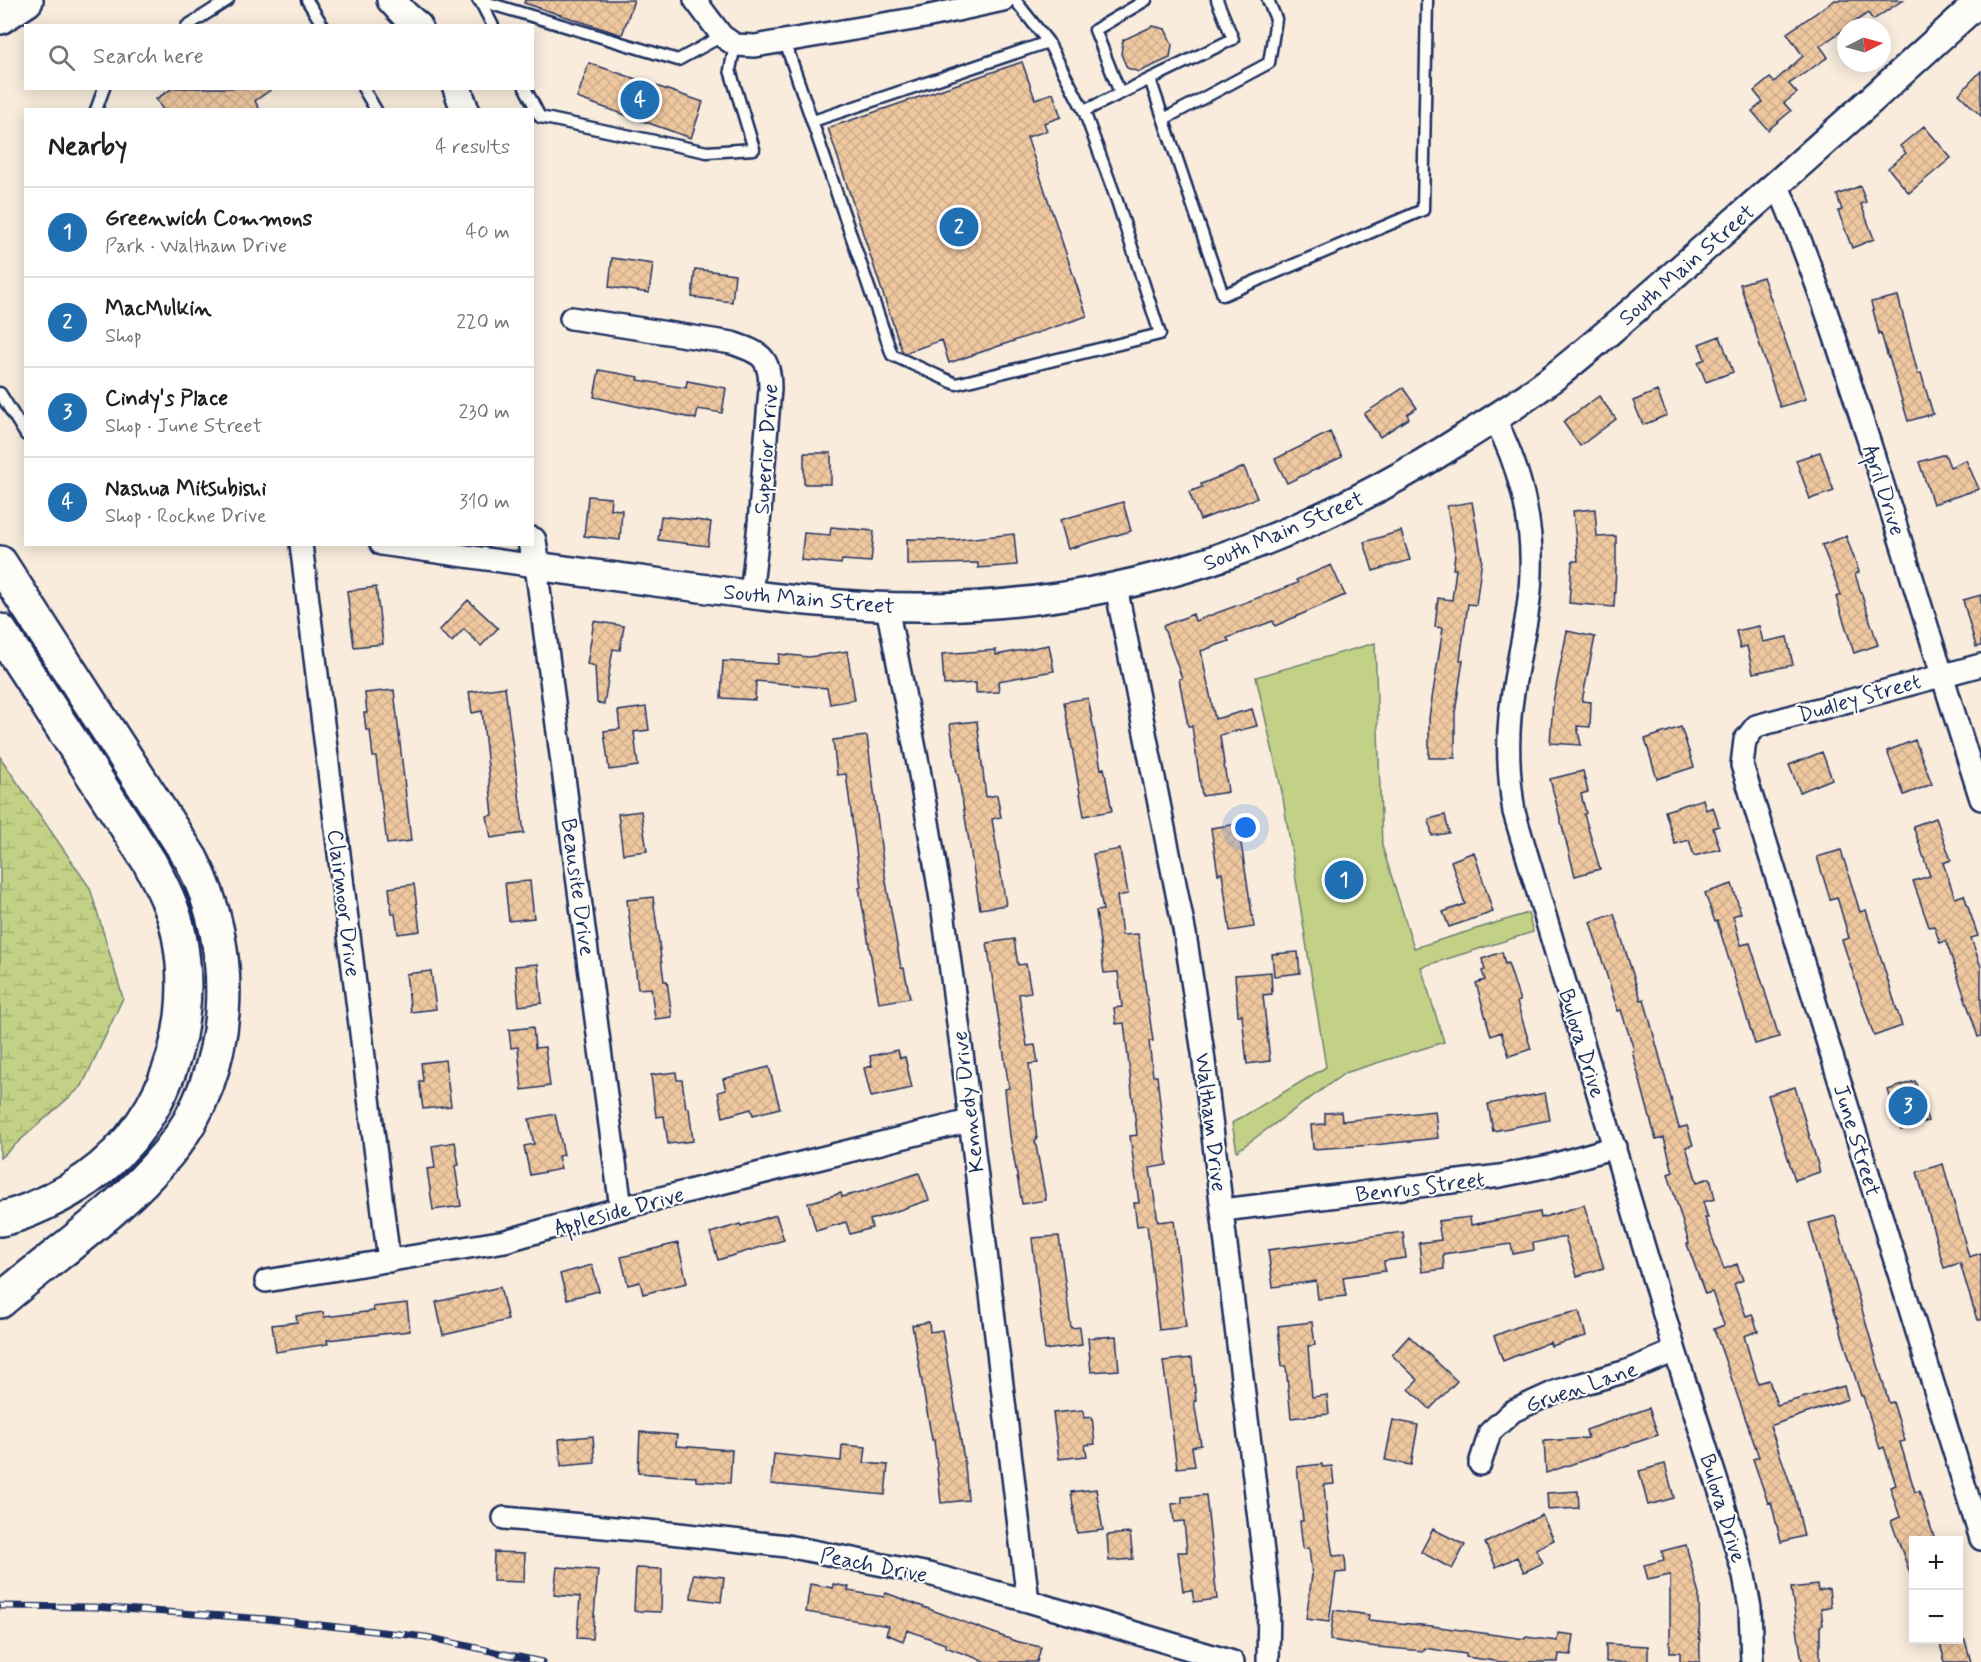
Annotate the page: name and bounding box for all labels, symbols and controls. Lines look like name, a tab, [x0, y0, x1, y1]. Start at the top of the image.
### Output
north arrow	[1837, 18, 1891, 72]
search box	[24, 24, 534, 90]
icon: search	[45, 41, 78, 74]
text: Search here	[93, 43, 204, 71]
pin: 4	[620, 78, 660, 122]
text: Nearby	[48, 130, 127, 164]
text: 4 results	[435, 134, 510, 161]
street label: South Main Street	[1613, 199, 1761, 332]
pin: 2	[940, 204, 978, 250]
text: Greenwich Commons	[105, 205, 312, 233]
text: 1	[63, 219, 72, 246]
text: 40 m	[466, 219, 510, 246]
text: Park · Waltham Drive	[105, 233, 287, 260]
text: MacMulkin	[105, 295, 212, 323]
text: 2	[63, 309, 72, 336]
text: 220 m	[456, 309, 510, 336]
text: Shop	[105, 323, 142, 350]
street label: Superior Drive	[748, 383, 786, 516]
text: Cindy's Place	[105, 385, 228, 413]
text: 3	[63, 399, 72, 426]
text: 230 m	[458, 399, 510, 426]
text: Shop · June Street	[105, 413, 262, 440]
street label: April Drive	[1853, 442, 1911, 540]
text: Nashua Mitsubishi	[105, 475, 266, 503]
street label: South Main Street	[1199, 485, 1368, 578]
text: 4	[62, 489, 73, 516]
text: 310 m	[459, 489, 510, 516]
text: Shop · Rockne Drive	[105, 503, 267, 530]
street label: South Main Street	[722, 579, 896, 621]
street label: Dudley Street	[1795, 668, 1924, 730]
your location	[1231, 813, 1260, 842]
street label: Beausite Drive	[554, 817, 601, 958]
street label: Clairmoor Drive	[320, 828, 366, 979]
pin: 1	[1324, 858, 1364, 902]
street label: Bulova Drive	[1551, 986, 1611, 1102]
street label: Kennedy Drive	[946, 1029, 992, 1174]
street label: Waltham Drive	[1188, 1051, 1232, 1193]
street label: June Street	[1826, 1081, 1886, 1200]
pin: 3	[1888, 1084, 1928, 1128]
street label: Benrus Street	[1354, 1166, 1486, 1210]
street label: Appleside Drive	[552, 1181, 688, 1245]
street label: Gruen Lane	[1522, 1356, 1641, 1420]
street label: Bulova Drive	[1692, 1451, 1752, 1567]
map controls	[1909, 1536, 1963, 1644]
button: +	[1909, 1536, 1963, 1590]
street label: Peach Drive	[818, 1542, 930, 1590]
button: −	[1909, 1590, 1963, 1644]

